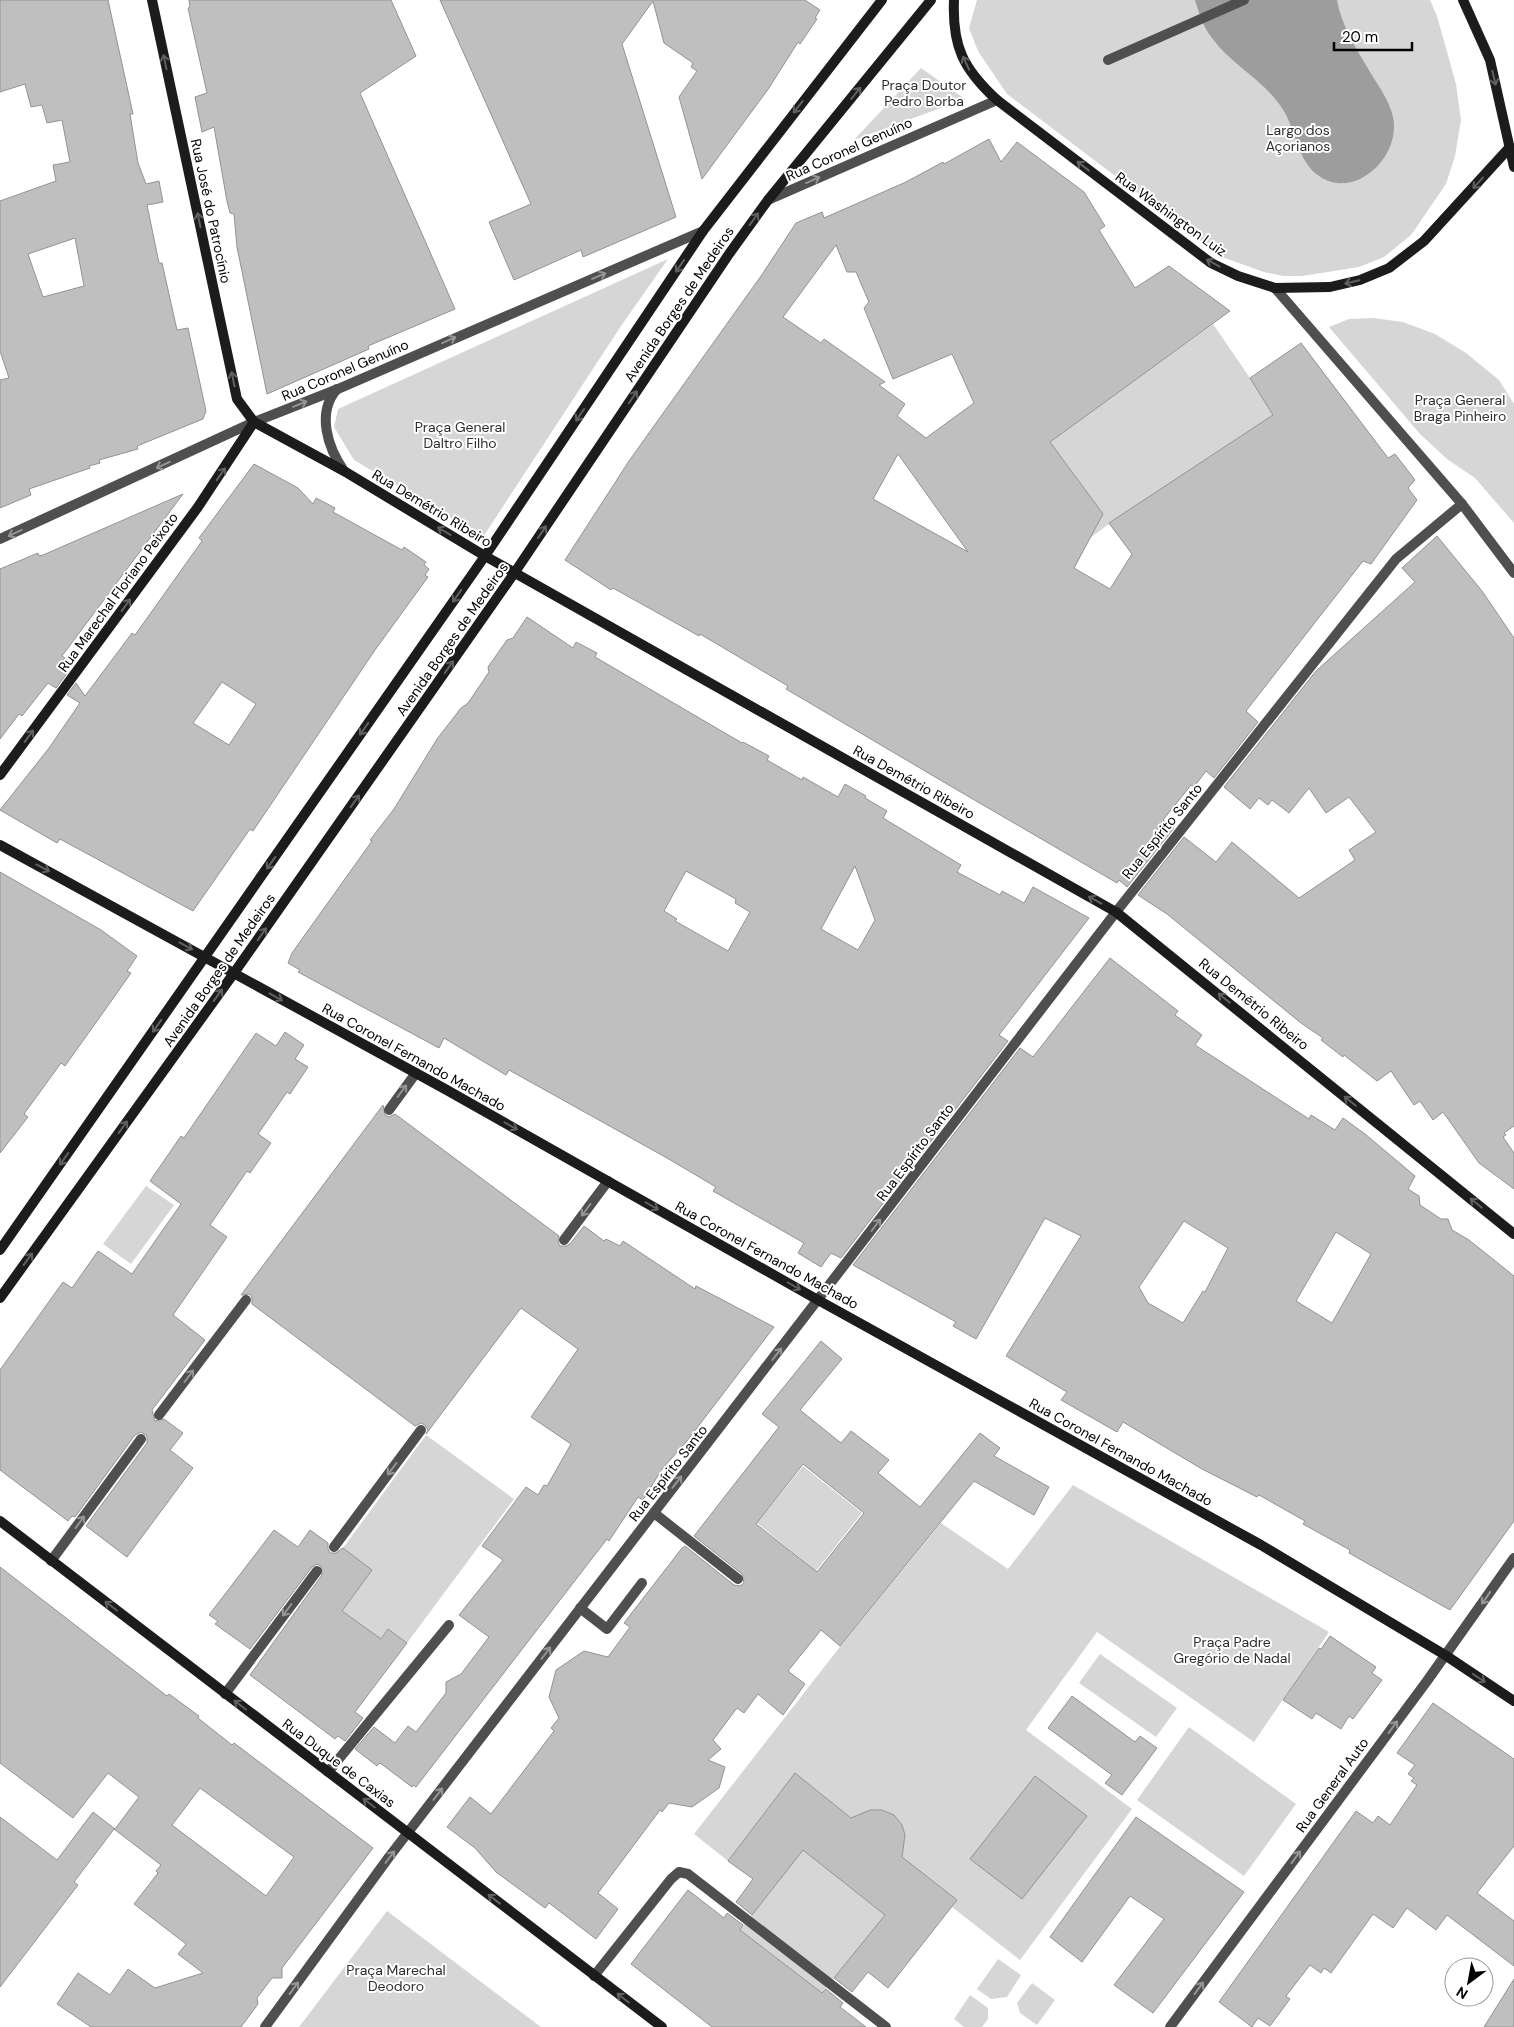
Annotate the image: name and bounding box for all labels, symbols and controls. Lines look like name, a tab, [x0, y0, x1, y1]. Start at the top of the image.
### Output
scale bar	[1334, 20, 1412, 52]
text: 20 m	[1342, 27, 1378, 47]
one-way arrow	[160, 54, 169, 70]
one-way arrow	[960, 56, 970, 71]
one-way arrow	[1490, 69, 1499, 85]
park label: Praça Doutor Pedro Borba	[882, 76, 967, 110]
one-way arrow	[850, 86, 861, 99]
one-way arrow	[792, 100, 803, 113]
street label: Rua Coronel Genuíno	[783, 113, 915, 185]
park label: Largo dos Açorianos	[1266, 121, 1330, 155]
street label: Rua José do Patrocínio	[187, 137, 235, 285]
one-way arrow	[1077, 161, 1090, 172]
street label: Rua Washington Luiz	[1112, 168, 1230, 260]
one-way arrow	[805, 175, 820, 185]
one-way arrow	[1472, 177, 1483, 190]
one-way arrow	[749, 212, 759, 226]
one-way arrow	[194, 213, 203, 229]
street label: Avenida Borges de Medeiros	[620, 223, 738, 385]
one-way arrow	[675, 258, 685, 272]
one-way arrow	[1207, 258, 1221, 268]
one-way arrow	[591, 270, 606, 279]
one-way arrow	[1345, 278, 1361, 287]
street label: Rua Coronel Genuíno	[279, 335, 411, 405]
one-way arrow	[441, 335, 456, 345]
one-way arrow	[228, 372, 237, 388]
one-way arrow	[628, 390, 638, 404]
park label: Praça General Braga Pinheiro	[1414, 391, 1506, 425]
one-way arrow	[292, 399, 307, 408]
one-way arrow	[575, 408, 585, 422]
park label: Praça General Daltro Filho	[415, 418, 505, 452]
one-way arrow	[156, 460, 171, 470]
street label: Rua Demétrio Ribeiro	[369, 465, 495, 551]
one-way arrow	[216, 467, 226, 481]
street label: Rua Marechal Floriano Peixoto	[54, 509, 182, 675]
one-way arrow	[537, 525, 547, 539]
one-way arrow	[437, 526, 451, 536]
one-way arrow	[8, 528, 23, 538]
street label: Avenida Borges de Medeiros	[392, 559, 512, 719]
one-way arrow	[452, 589, 462, 603]
one-way arrow	[120, 599, 131, 612]
one-way arrow	[444, 661, 454, 675]
one-way arrow	[359, 722, 369, 736]
one-way arrow	[24, 729, 34, 743]
street label: Rua Demétrio Ribeiro	[850, 741, 978, 823]
street label: Rua Espírito Santo	[1118, 780, 1206, 882]
one-way arrow	[350, 794, 360, 808]
one-way arrow	[266, 856, 276, 870]
one-way arrow	[35, 864, 50, 874]
street label: Avenida Borges de Medeiros	[159, 890, 279, 1050]
one-way arrow	[1088, 895, 1103, 905]
one-way arrow	[257, 927, 267, 941]
one-way arrow	[178, 941, 193, 951]
street label: Rua Demétrio Ribeiro	[1195, 954, 1313, 1054]
one-way arrow	[213, 989, 224, 1002]
one-way arrow	[269, 992, 284, 1002]
one-way arrow	[1218, 993, 1231, 1004]
street label: Rua Coronel Fernando Machado	[319, 999, 509, 1115]
one-way arrow	[152, 1019, 162, 1033]
one-way arrow	[397, 1084, 407, 1098]
one-way arrow	[1344, 1095, 1357, 1106]
street label: Rua Espírito Santo	[872, 1100, 958, 1204]
one-way arrow	[118, 1121, 129, 1134]
one-way arrow	[503, 1122, 517, 1132]
one-way arrow	[59, 1152, 69, 1166]
street label: Rua Coronel Fernando Machado	[672, 1197, 862, 1313]
one-way arrow	[1470, 1198, 1483, 1209]
one-way arrow	[645, 1201, 660, 1211]
one-way arrow	[581, 1203, 592, 1216]
one-way arrow	[871, 1219, 882, 1232]
one-way arrow	[23, 1253, 34, 1266]
one-way arrow	[786, 1282, 800, 1292]
one-way arrow	[772, 1347, 782, 1361]
one-way arrow	[183, 1370, 194, 1383]
street label: Rua Coronel Fernando Machado	[1026, 1394, 1216, 1510]
street label: Rua Espírito Santo	[625, 1421, 711, 1525]
one-way arrow	[387, 1462, 397, 1476]
one-way arrow	[672, 1476, 683, 1489]
one-way arrow	[75, 1515, 85, 1529]
one-way arrow	[1481, 1591, 1491, 1605]
one-way arrow	[105, 1601, 118, 1612]
one-way arrow	[282, 1603, 292, 1617]
park label: Praça Padre Gregório de Nadal	[1173, 1633, 1291, 1667]
one-way arrow	[541, 1646, 552, 1659]
one-way arrow	[1472, 1673, 1486, 1683]
one-way arrow	[233, 1700, 247, 1710]
street label: Rua Duque de Caxias	[279, 1715, 399, 1811]
one-way arrow	[1388, 1720, 1398, 1734]
street label: Rua General Auto	[1292, 1734, 1372, 1836]
one-way arrow	[432, 1788, 443, 1801]
one-way arrow	[363, 1798, 376, 1809]
one-way arrow	[1291, 1850, 1301, 1864]
one-way arrow	[384, 1851, 395, 1864]
one-way arrow	[488, 1894, 501, 1905]
north arrow	[1444, 1957, 1494, 2007]
park label: Praça Marechal Deodoro	[346, 1961, 446, 1995]
one-way arrow	[288, 1982, 299, 1995]
one-way arrow	[1194, 1982, 1205, 1995]
text: N	[1453, 1983, 1471, 2003]
one-way arrow	[616, 1993, 630, 2003]

